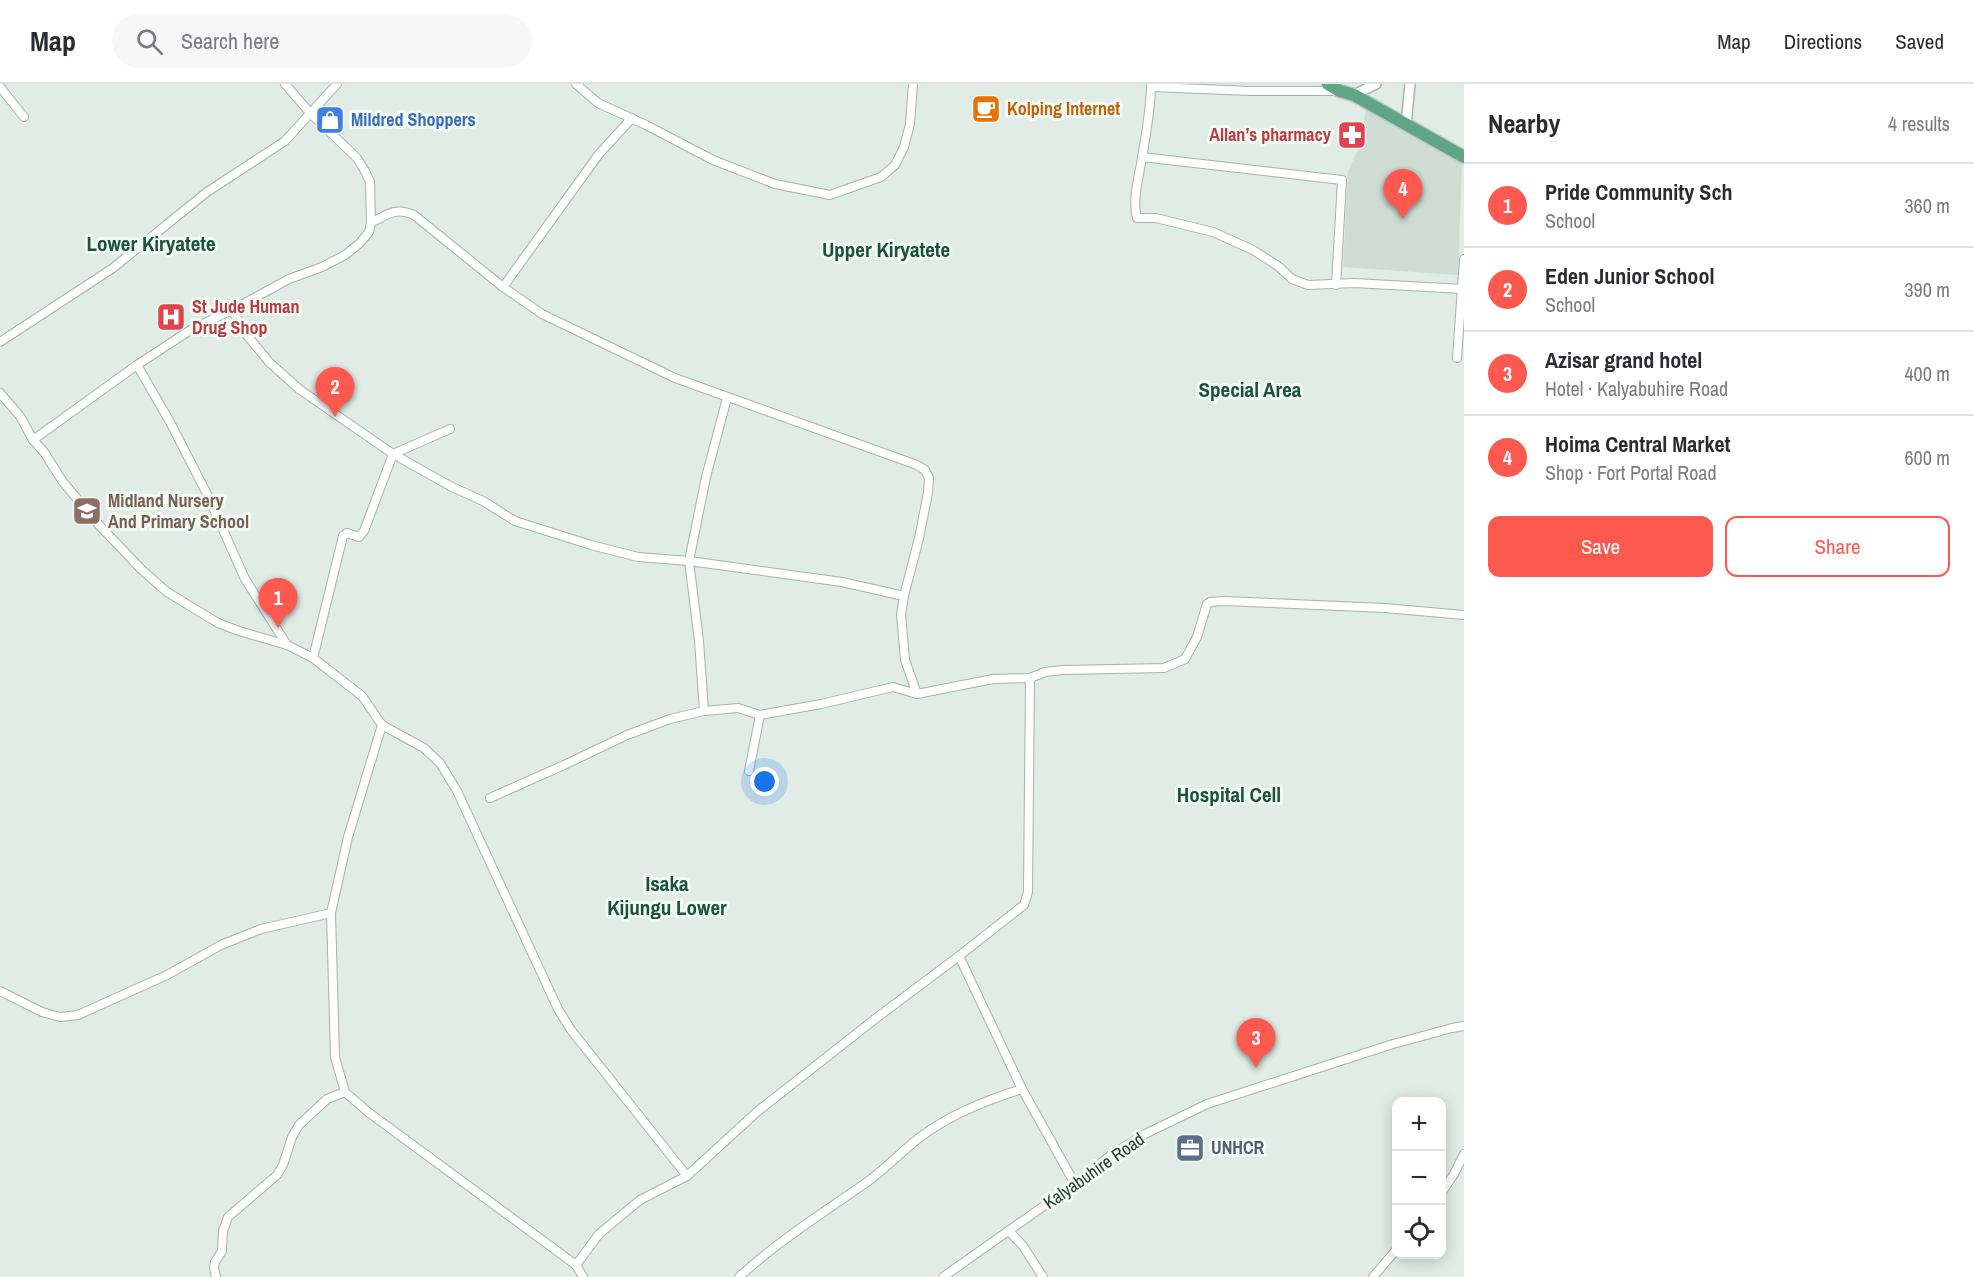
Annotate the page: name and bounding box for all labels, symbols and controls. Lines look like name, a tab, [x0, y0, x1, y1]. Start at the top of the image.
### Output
search box	[112, 14, 532, 68]
text: Map	[30, 22, 76, 60]
icon: search	[133, 25, 166, 58]
text: Search here	[181, 26, 279, 56]
text: Map	[1717, 27, 1751, 56]
text: Directions	[1784, 27, 1862, 56]
text: Saved	[1895, 27, 1944, 56]
cafe icon: Kolping Internet	[970, 93, 1002, 125]
place label: Kolping Internet	[1007, 96, 1120, 121]
shop icon: Mildred Shoppers	[314, 104, 346, 136]
text: Nearby	[1488, 106, 1560, 141]
place label: Mildred Shoppers	[351, 107, 476, 132]
text: 4 results	[1888, 110, 1950, 137]
pharmacy icon: Allan’s pharmacy	[1336, 119, 1368, 151]
place label: Allan’s pharmacy	[1209, 122, 1332, 147]
pin: 4	[1384, 170, 1422, 219]
text: Pride Community Sch	[1545, 177, 1732, 207]
text: 1	[1503, 192, 1512, 219]
text: 360 m	[1904, 192, 1950, 219]
text: School	[1545, 207, 1595, 234]
district label: Lower Kiryatete	[86, 229, 216, 258]
district label: Upper Kiryatete	[822, 235, 950, 264]
text: Eden Junior School	[1545, 261, 1714, 291]
text: 2	[1503, 276, 1512, 303]
text: 390 m	[1904, 276, 1950, 303]
text: School	[1545, 291, 1595, 318]
place label: St Jude Human Drug Shop	[192, 294, 299, 340]
hospital icon: St Jude Human Drug Shop	[155, 301, 187, 333]
text: Azisar grand hotel	[1545, 345, 1702, 375]
text: 3	[1503, 360, 1512, 387]
text: 400 m	[1904, 360, 1950, 387]
pin: 2	[316, 368, 354, 417]
district label: Special Area	[1199, 375, 1302, 404]
text: Hotel · Kalyabuhire Road	[1545, 375, 1728, 402]
text: Hoima Central Market	[1545, 429, 1730, 459]
text: 4	[1503, 444, 1512, 471]
text: 600 m	[1904, 444, 1950, 471]
text: Shop · Fort Portal Road	[1545, 459, 1717, 486]
place label: Midland Nursery And Primary School	[108, 488, 249, 534]
school or university icon: Midland Nursery And Primary School	[71, 495, 103, 527]
button: Save	[1488, 516, 1713, 577]
button: Share	[1725, 516, 1950, 577]
pin: 1	[258, 578, 298, 628]
your location	[750, 767, 779, 796]
district label: Hospital Cell	[1177, 780, 1281, 809]
district label: Isaka Kijungu Lower	[607, 869, 727, 922]
pin: 3	[1236, 1018, 1276, 1068]
map controls	[1392, 1097, 1446, 1259]
button: +	[1392, 1097, 1446, 1151]
street label: Kalyabuhire Road	[1038, 1126, 1149, 1215]
office icon: UNHCR	[1174, 1132, 1206, 1164]
place label: UNHCR	[1211, 1135, 1265, 1160]
button: −	[1392, 1151, 1446, 1205]
button: locate	[1392, 1205, 1446, 1259]

